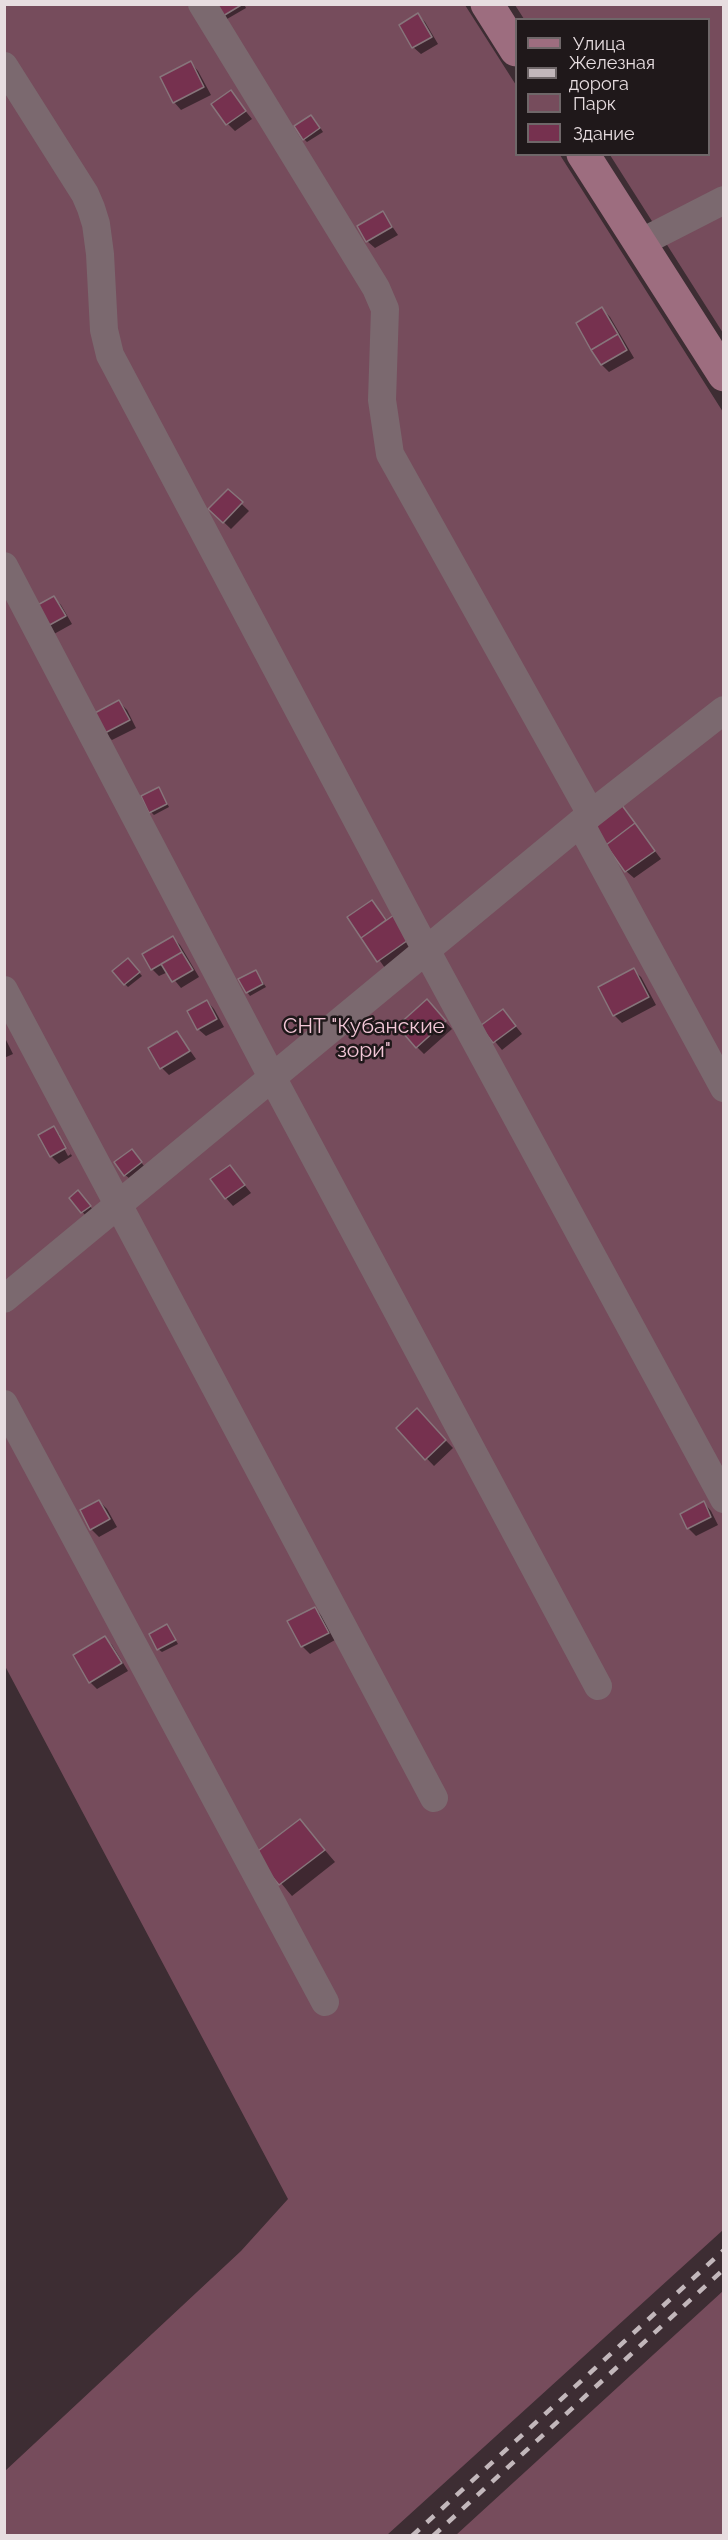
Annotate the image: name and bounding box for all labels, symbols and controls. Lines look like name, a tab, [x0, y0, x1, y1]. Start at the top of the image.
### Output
legend	[515, 18, 710, 156]
text: Улица	[573, 33, 625, 54]
text: Железная дорога	[569, 52, 655, 94]
text: Парк	[573, 93, 616, 114]
text: Здание	[573, 123, 635, 144]
park label: СНТ "Кубанские зори"	[283, 1014, 445, 1064]

